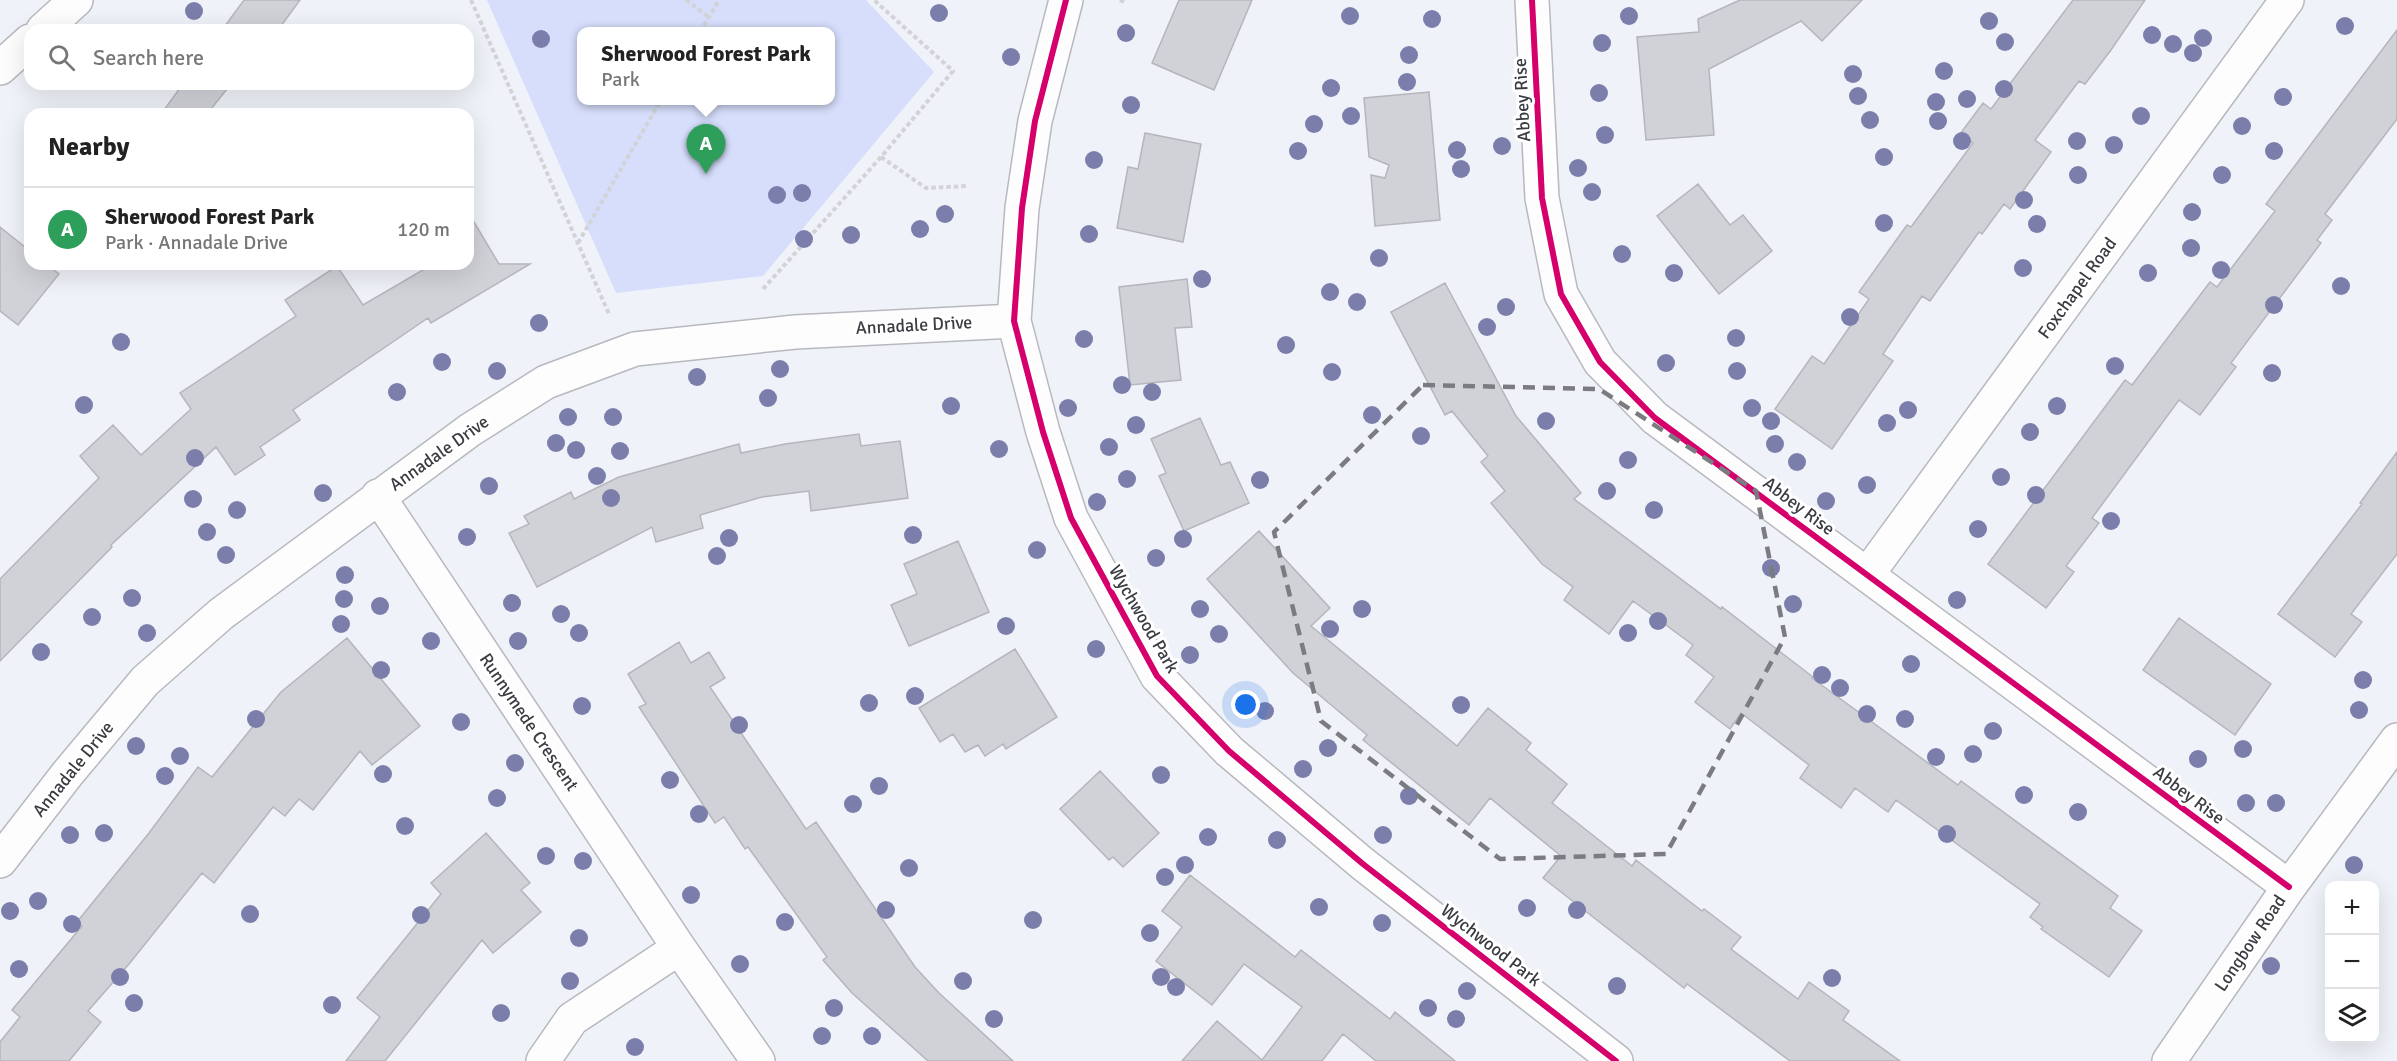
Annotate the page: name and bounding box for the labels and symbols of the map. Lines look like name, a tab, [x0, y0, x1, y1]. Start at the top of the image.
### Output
street label: Abbey Rise	[1509, 58, 1535, 142]
pin: A	[686, 124, 726, 174]
street label: Foxchapel Road	[2033, 233, 2121, 343]
street label: Annadale Drive	[855, 311, 973, 339]
street label: Annadale Drive	[385, 411, 493, 495]
street label: Abbey Rise	[1759, 472, 1839, 540]
street label: Wychwood Park	[1104, 561, 1184, 677]
street label: Runnymede Crescent	[475, 649, 583, 795]
your location	[1231, 690, 1260, 719]
street label: Annadale Drive	[28, 717, 118, 821]
street label: Abbey Rise	[2149, 761, 2229, 829]
street label: Longbow Road	[2210, 891, 2290, 995]
street label: Wychwood Park	[1437, 899, 1545, 991]

